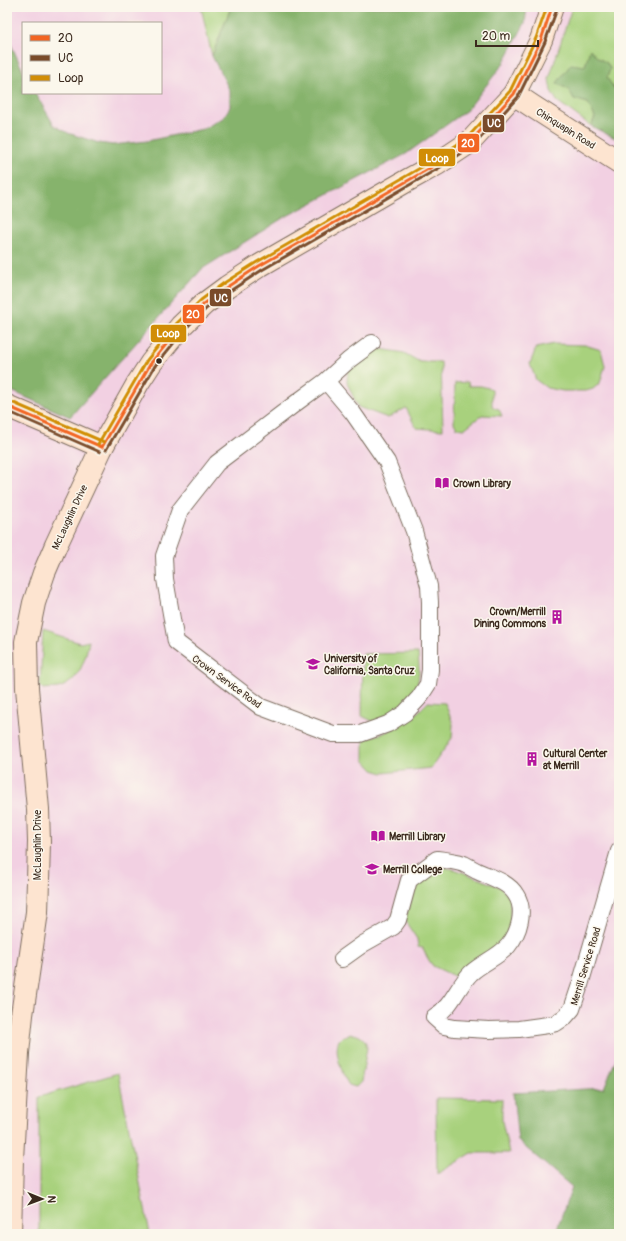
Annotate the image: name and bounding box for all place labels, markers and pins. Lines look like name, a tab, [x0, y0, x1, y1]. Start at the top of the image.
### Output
unlabelled marker	[154, 356, 164, 366]
library icon: Crown Library	[434, 475, 450, 491]
place label: Crown Library	[453, 478, 512, 490]
place label: Crown/Merrill Dining Commons	[474, 606, 547, 630]
building icon: Crown/Merrill Dining Commons	[549, 609, 565, 625]
place label: University of California, Santa Cruz	[324, 653, 415, 677]
school or university icon: University of California, Santa Cruz	[305, 656, 321, 672]
place label: Cultural Center at Merrill	[543, 748, 608, 772]
building icon: Cultural Center at Merrill	[524, 751, 540, 767]
library icon: Merrill Library	[370, 828, 386, 844]
place label: Merrill Library	[389, 831, 446, 843]
school or university icon: Merrill College	[364, 861, 380, 877]
place label: Merrill College	[383, 864, 443, 876]

